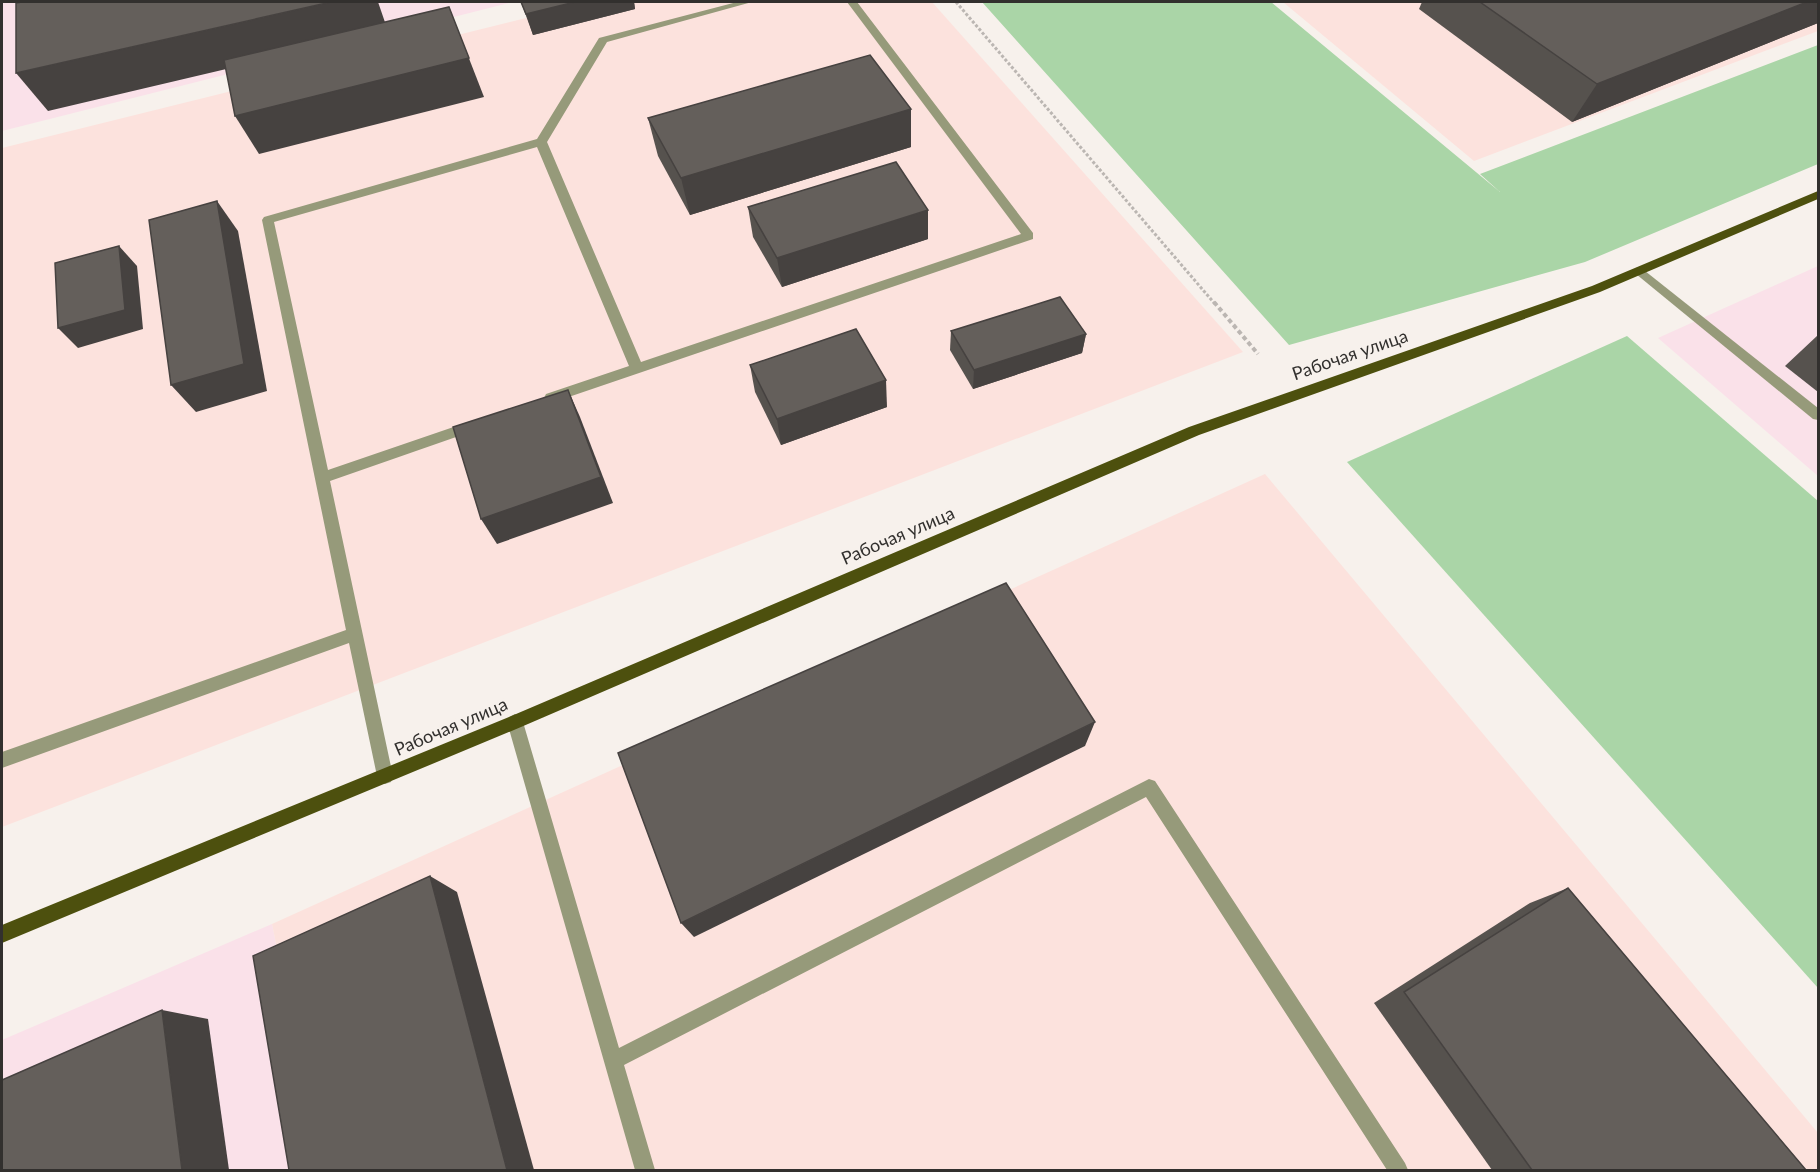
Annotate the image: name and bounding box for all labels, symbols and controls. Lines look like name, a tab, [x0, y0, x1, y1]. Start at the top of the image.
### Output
street label: Рабочая улица	[1289, 324, 1410, 384]
street label: Рабочая улица	[838, 501, 958, 569]
street label: Рабочая улица	[391, 692, 511, 760]

